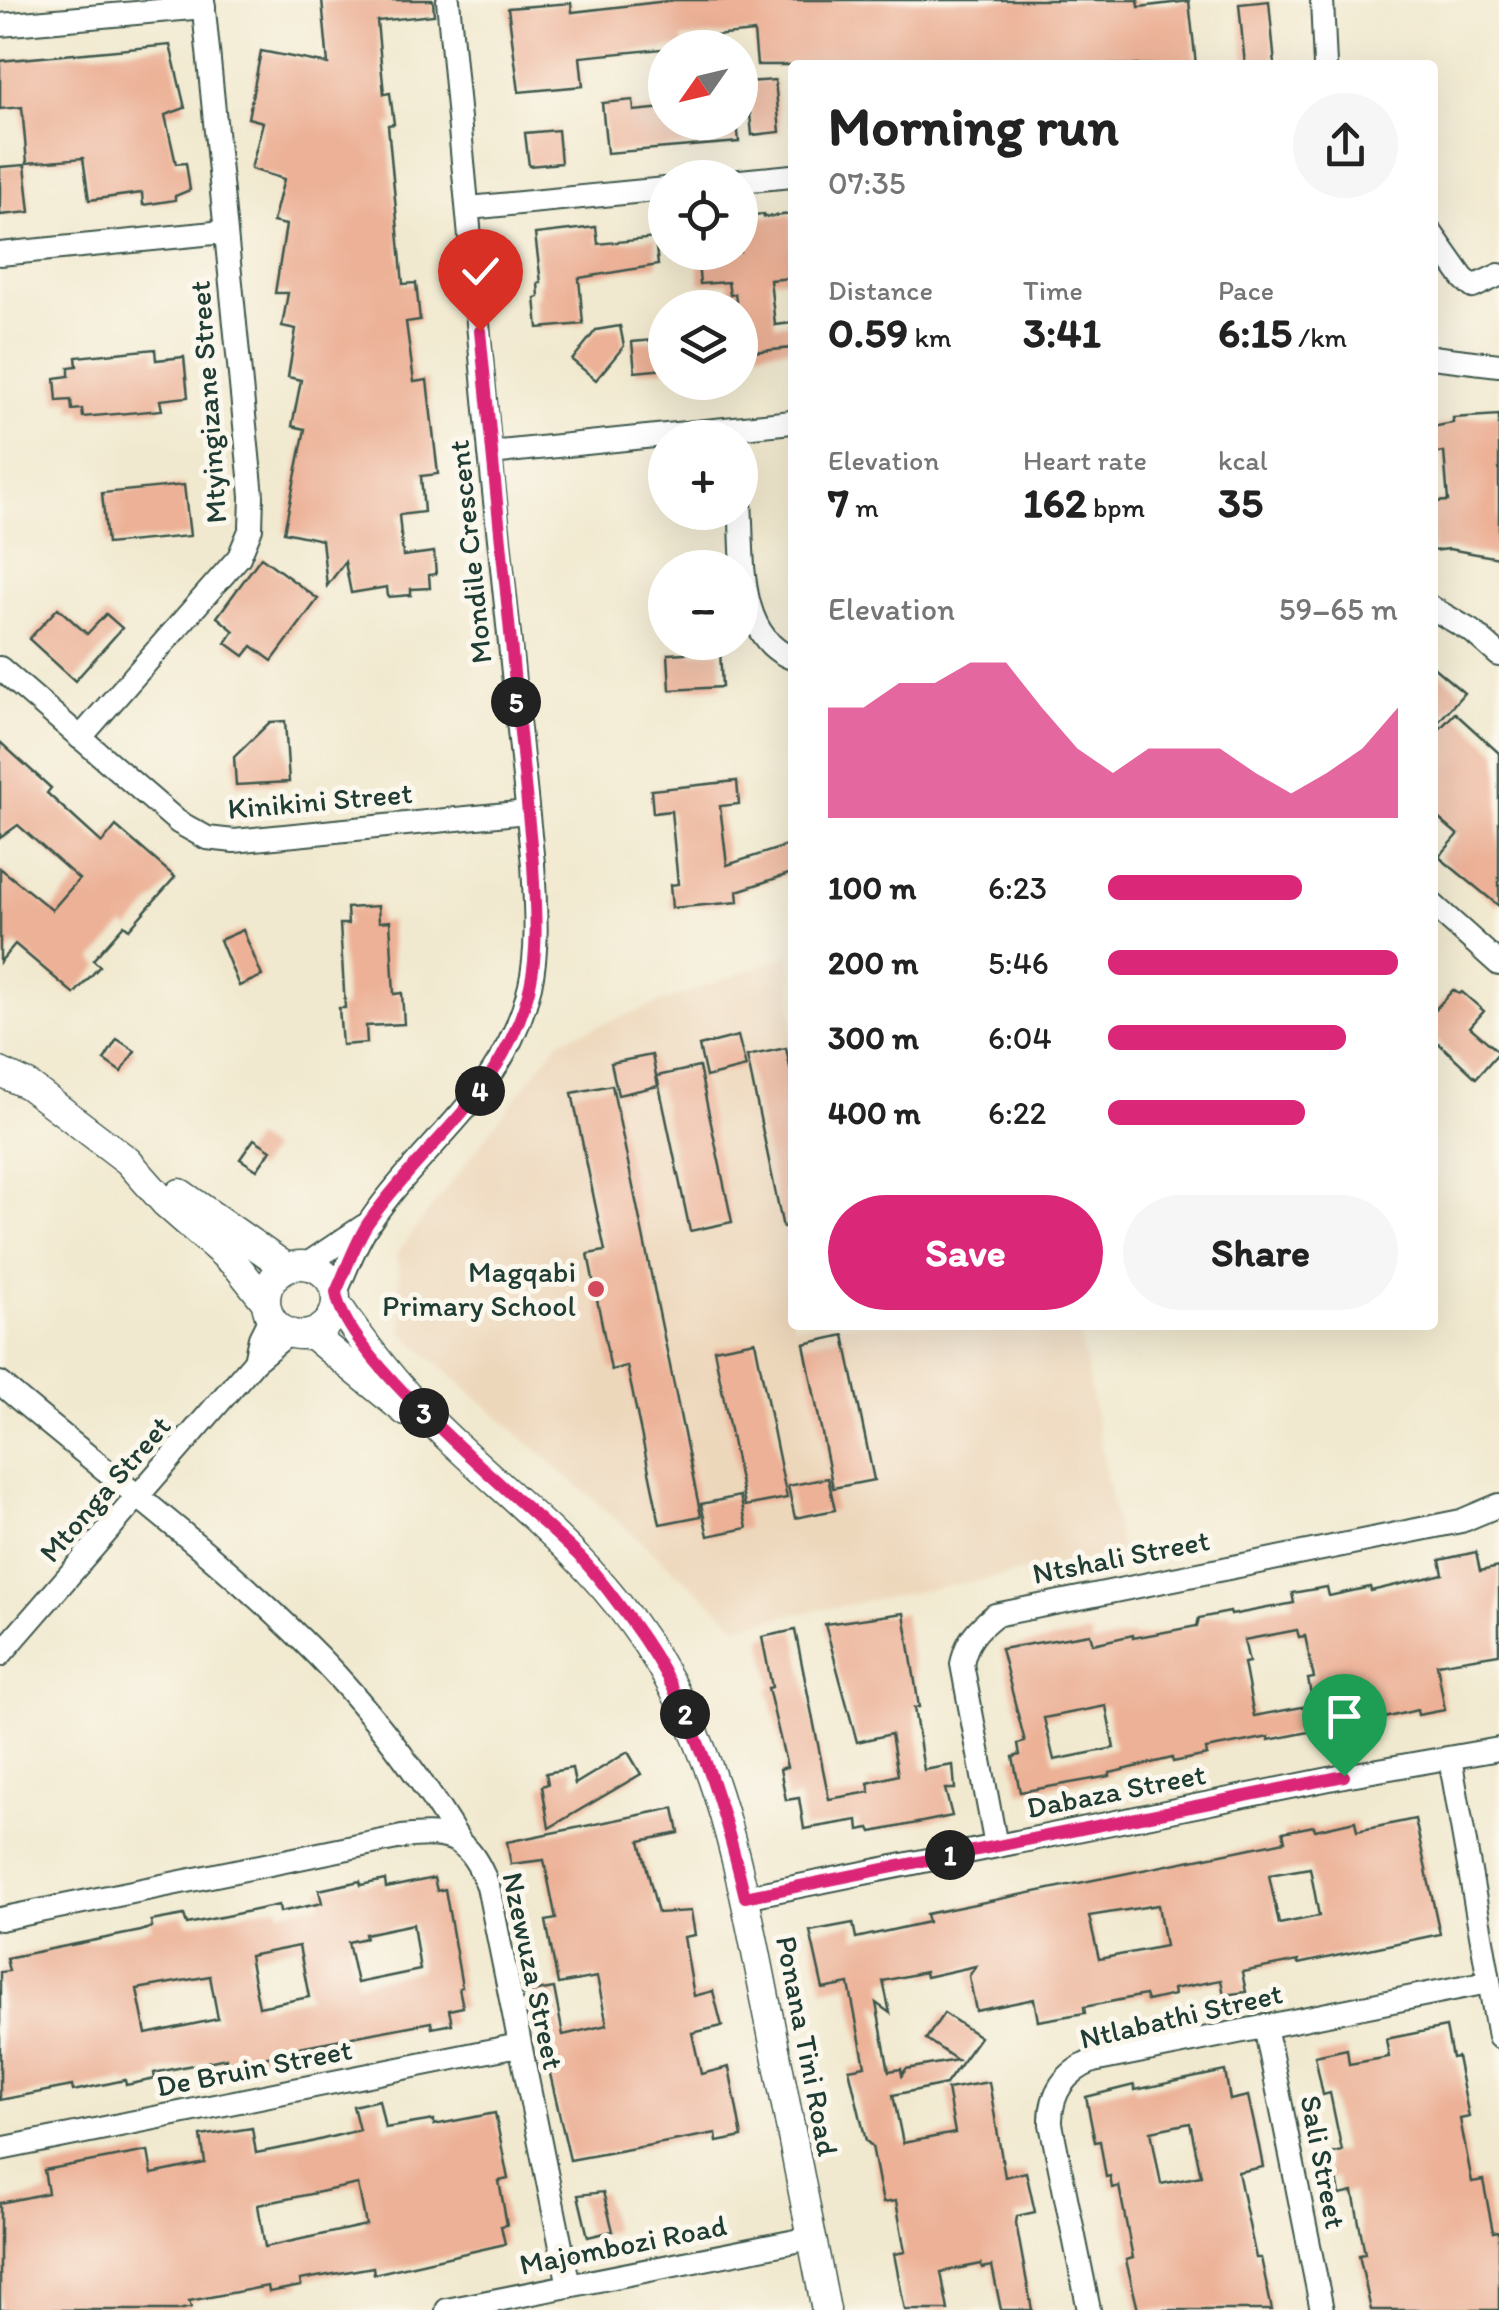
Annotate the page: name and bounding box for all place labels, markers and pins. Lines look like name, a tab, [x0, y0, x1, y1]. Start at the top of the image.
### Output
pin	[438, 229, 523, 332]
pin: 5	[491, 677, 541, 727]
pin: 4	[455, 1066, 505, 1116]
place label: Magqabi Primary School	[382, 1253, 577, 1324]
marker: Magqabi Primary School	[585, 1278, 607, 1300]
pin: 3	[399, 1388, 449, 1438]
pin	[1302, 1674, 1387, 1777]
pin: 2	[660, 1689, 710, 1739]
pin: 1	[925, 1830, 975, 1880]

